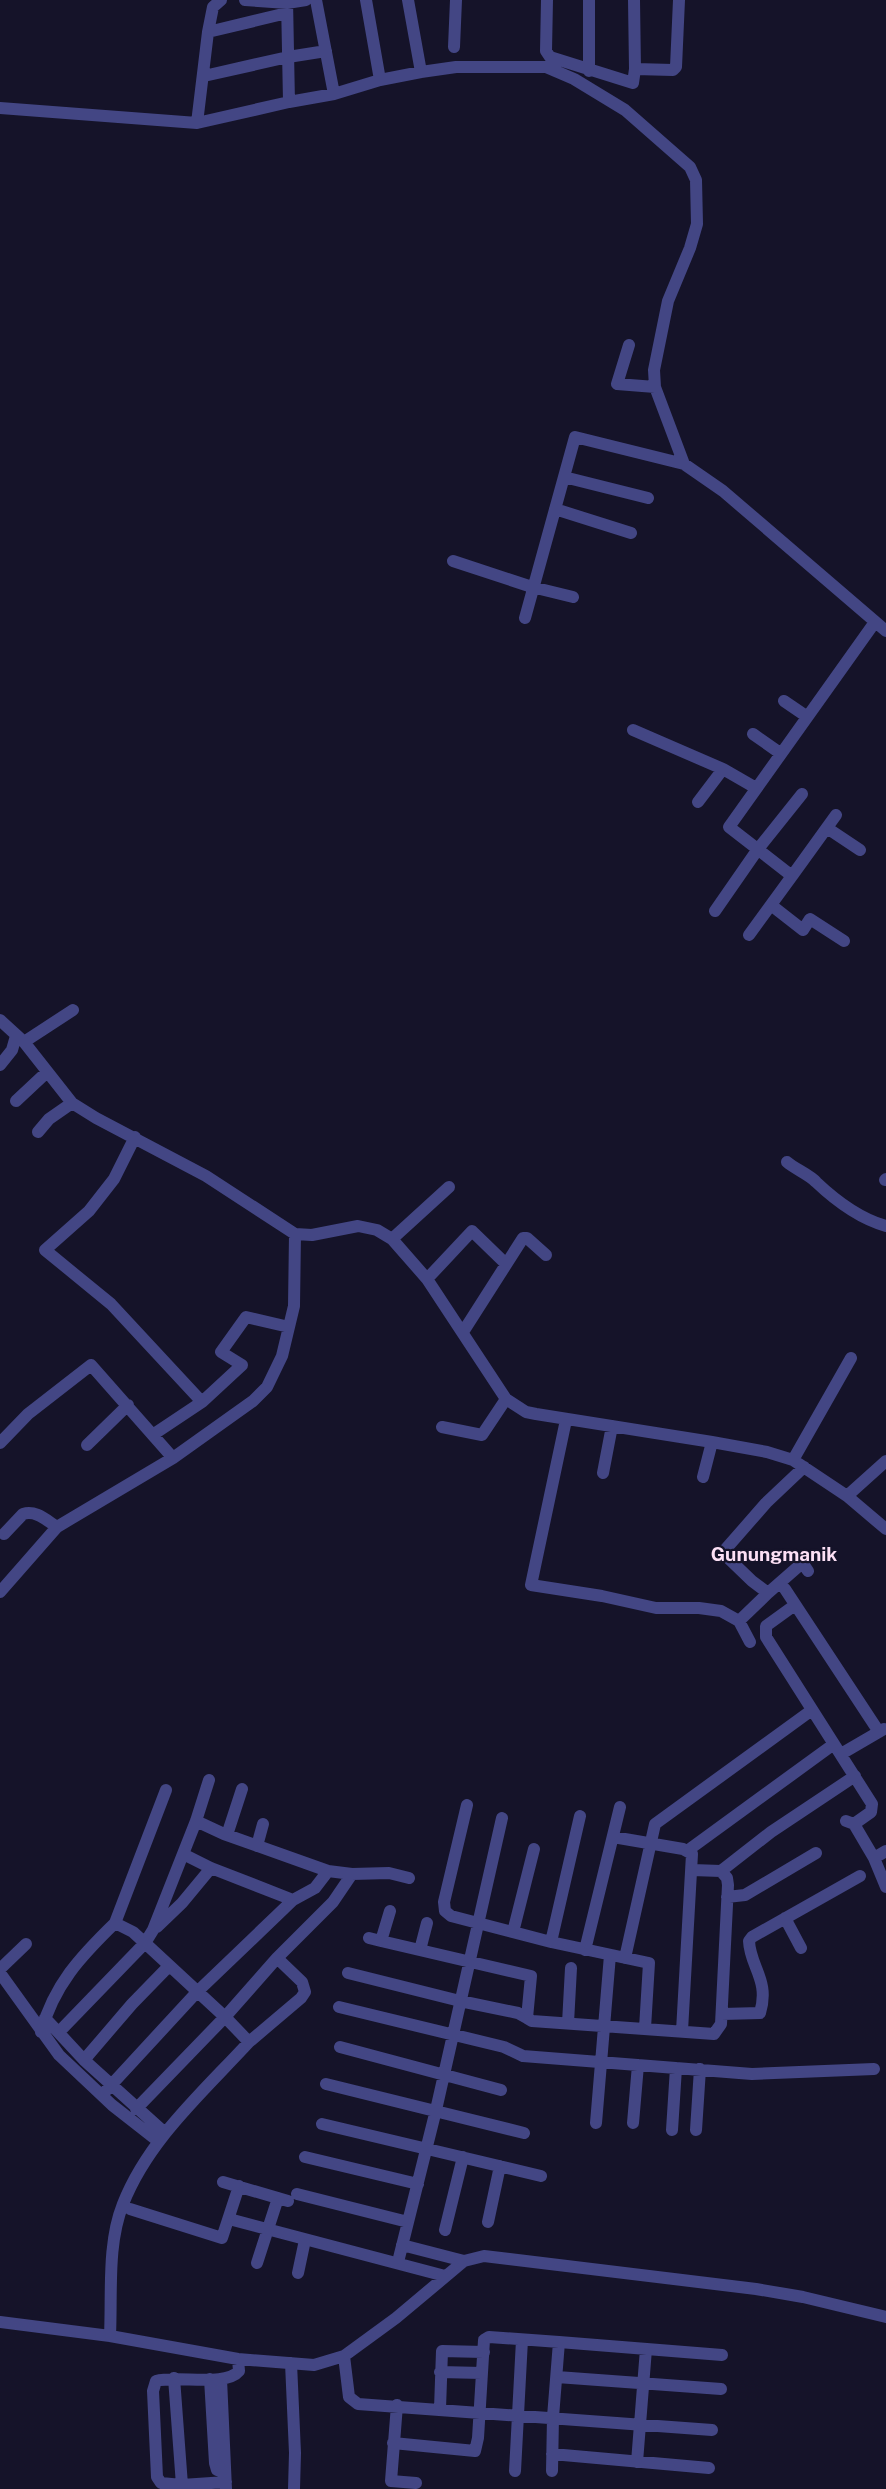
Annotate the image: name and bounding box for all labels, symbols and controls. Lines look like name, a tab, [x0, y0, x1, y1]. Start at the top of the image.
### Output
district label: Gunungmanik	[711, 1543, 837, 1565]

